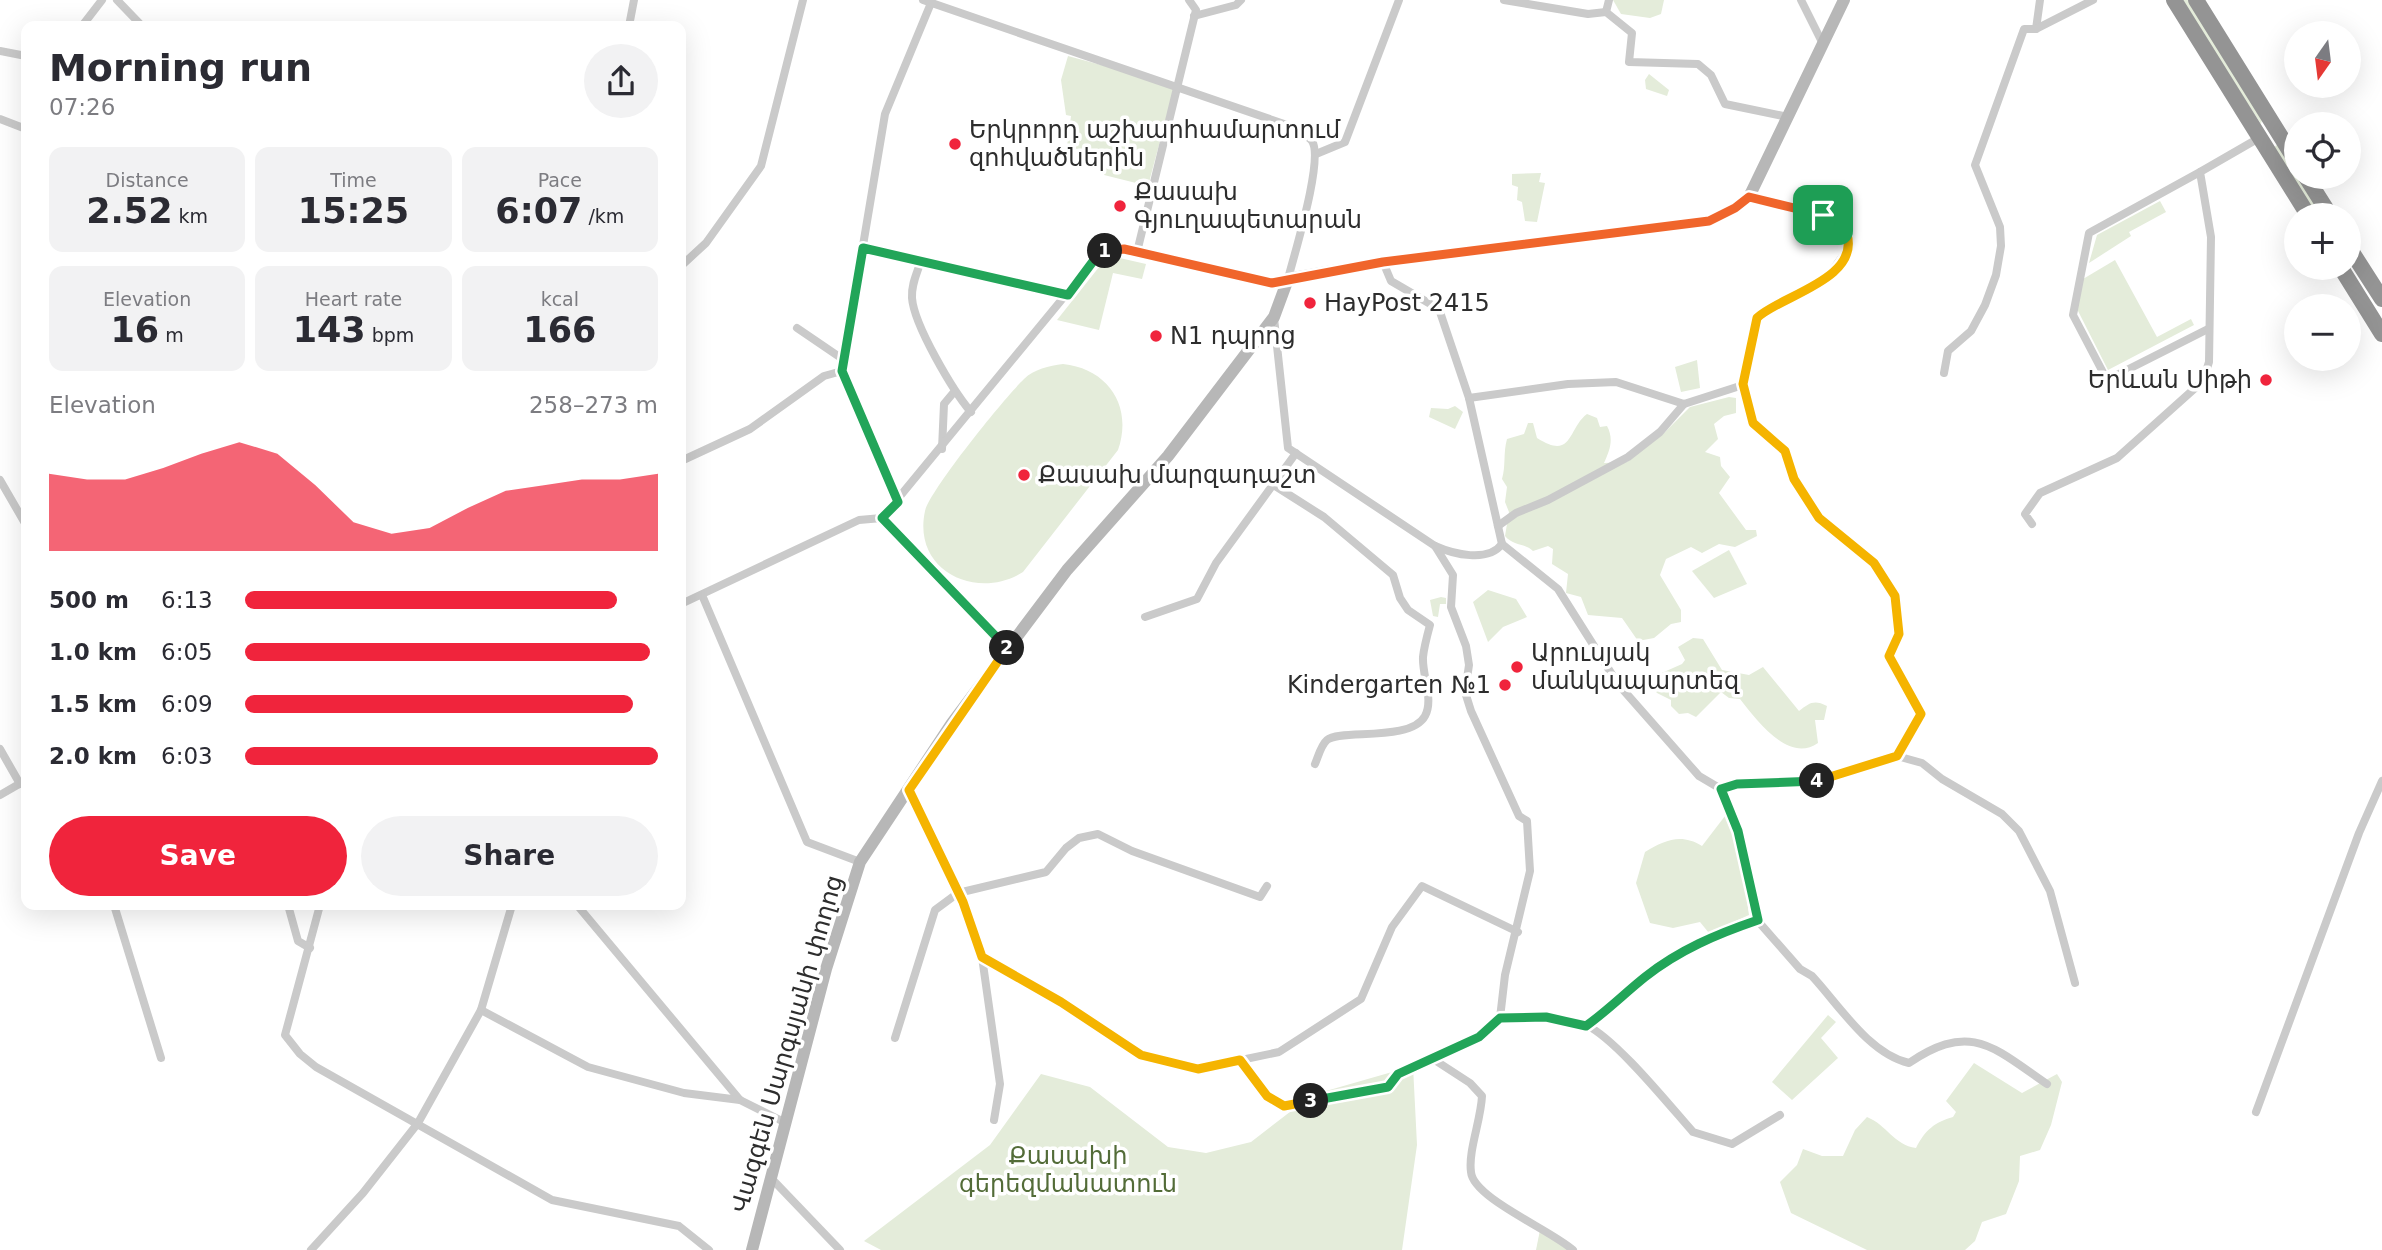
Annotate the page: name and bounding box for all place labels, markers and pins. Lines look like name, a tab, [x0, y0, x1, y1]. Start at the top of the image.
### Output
place label: Երկրորդ աշխարհամարտում զոհվածներին	[969, 116, 1341, 172]
marker: Երկրորդ աշխարհամարտում զոհվածներին	[947, 136, 963, 152]
place label: Քասախ Գյուղապետարան	[1134, 178, 1362, 234]
pin	[1793, 185, 1853, 245]
marker: Քասախ Գյուղապետարան	[1112, 198, 1128, 214]
pin: 1	[1088, 233, 1122, 268]
place label: HayPost 2415	[1324, 289, 1490, 317]
marker: HayPost 2415	[1302, 295, 1318, 311]
place label: N1 դպրոց	[1170, 322, 1296, 350]
marker: N1 դպրոց	[1148, 328, 1164, 344]
place label: Երևան Սիթի	[2088, 366, 2252, 394]
marker: Երևան Սիթի	[2258, 372, 2274, 388]
place label: Քասախ մարզադաշտ	[1038, 461, 1316, 489]
marker: Քասախ մարզադաշտ	[1016, 467, 1032, 483]
pin: 2	[990, 630, 1024, 666]
place label: Արուսյակ մանկապարտեզ	[1531, 639, 1740, 695]
marker: Արուսյակ մանկապարտեզ	[1509, 659, 1525, 675]
place label: Kindergarten №1	[1287, 671, 1491, 699]
marker: Kindergarten №1	[1497, 677, 1513, 693]
pin: 4	[1800, 764, 1834, 798]
pin: 3	[1294, 1084, 1328, 1118]

